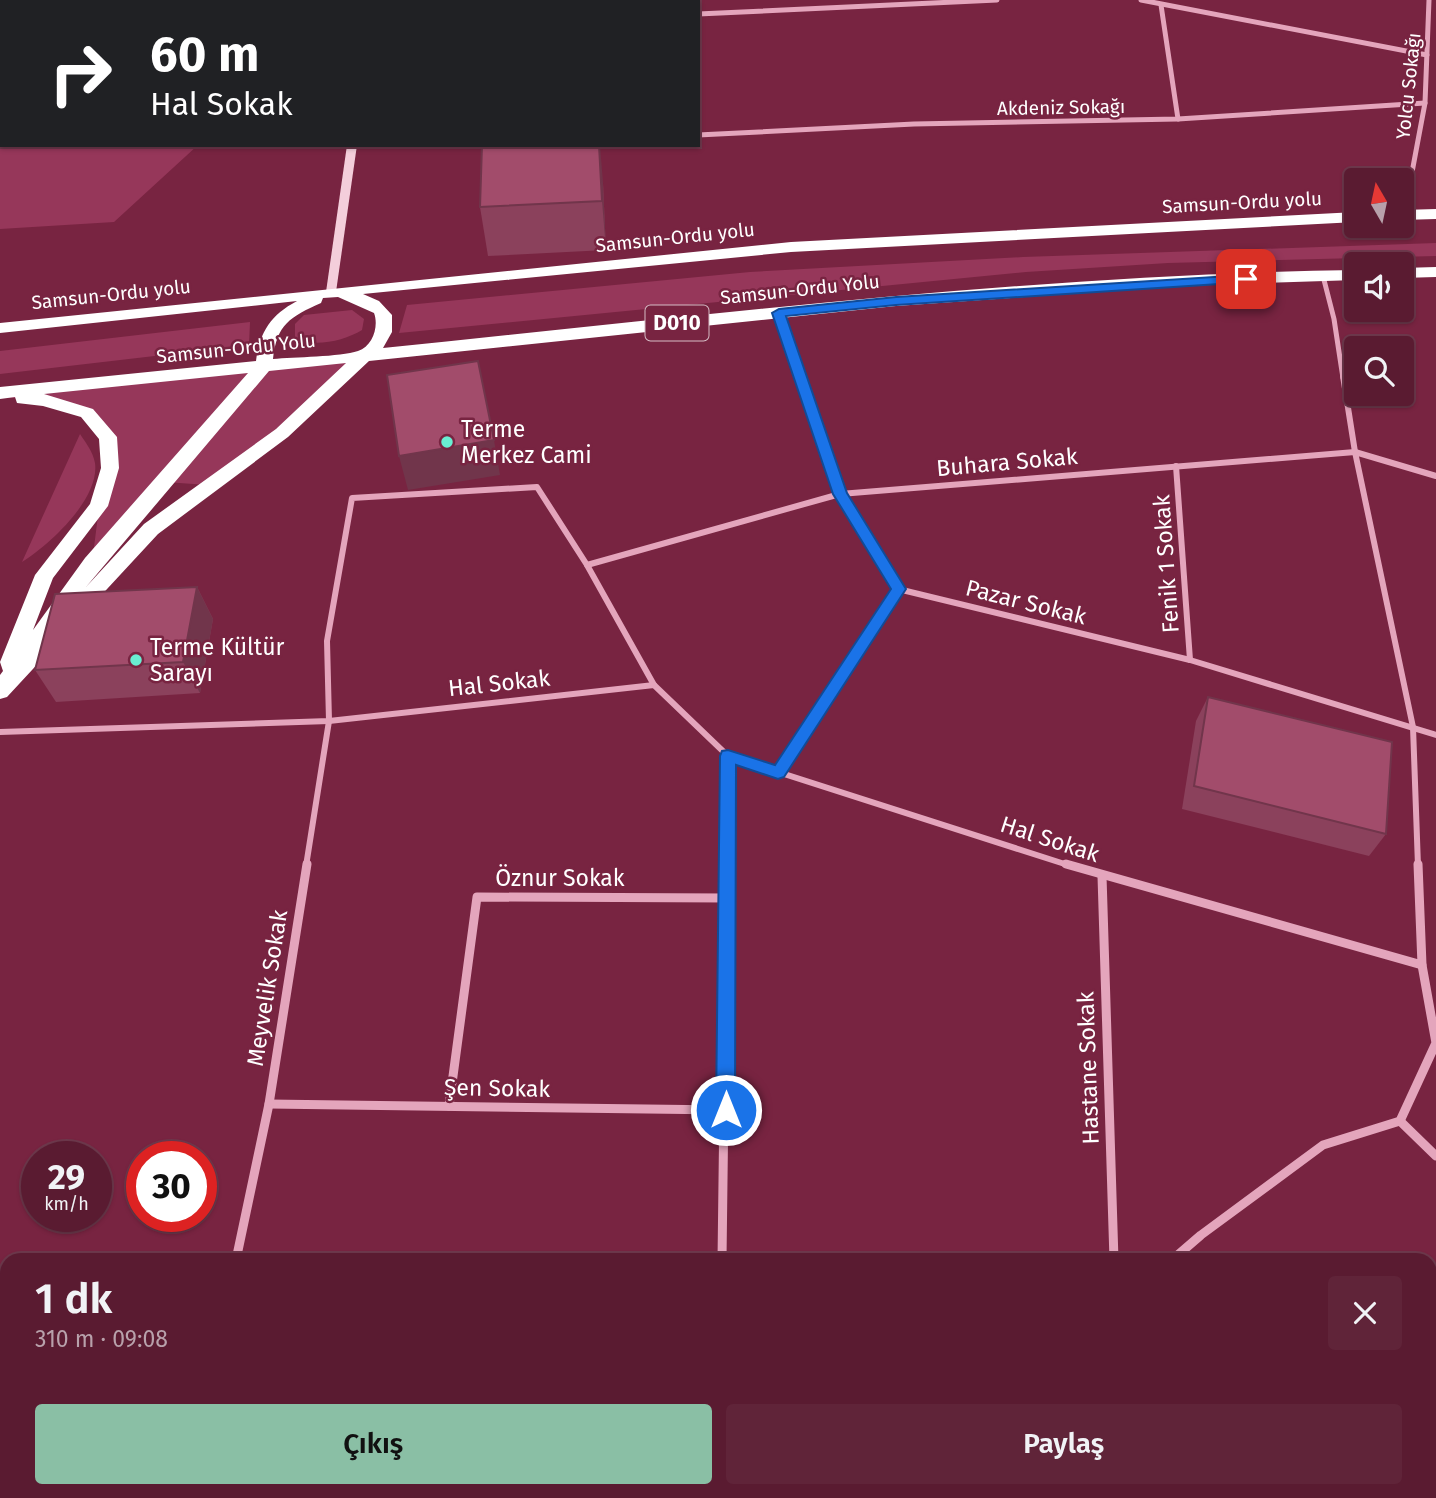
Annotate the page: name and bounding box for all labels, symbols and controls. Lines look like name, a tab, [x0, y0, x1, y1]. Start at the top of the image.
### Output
text: 60 m	[150, 25, 259, 84]
icon: right	[35, 28, 126, 119]
street label: Yolcu Sokağı	[1391, 32, 1426, 141]
text: Hal Sokak	[150, 85, 293, 123]
street label: Akdeniz Sokağı	[997, 95, 1125, 120]
north arrow	[1344, 168, 1414, 238]
map controls	[1344, 168, 1414, 406]
street label: Samsun-Ordu yolu	[1162, 187, 1323, 218]
street label: Samsun-Ordu yolu	[594, 218, 756, 257]
pin	[1216, 249, 1276, 309]
button: sound	[1344, 252, 1414, 322]
icon: arrive	[1227, 260, 1265, 298]
street label: Samsun-Ordu Yolu	[719, 270, 881, 309]
street label: Samsun-Ordu yolu	[30, 275, 192, 314]
road number: D010	[646, 306, 708, 340]
street label: Samsun-Ordu Yolu	[155, 329, 317, 368]
button: search	[1344, 336, 1414, 406]
place label: Terme Merkez Cami	[461, 415, 592, 469]
marker: Terme Merkez Cami	[439, 434, 455, 450]
street label: Buhara Sokak	[935, 442, 1079, 482]
street label: Fenik 1 Sokak	[1147, 494, 1185, 634]
street label: Pazar Sokak	[963, 573, 1090, 631]
place label: Terme Kültür Sarayı	[150, 633, 285, 687]
marker: Terme Kültür Sarayı	[128, 652, 144, 668]
street label: Hal Sokak	[447, 664, 552, 702]
street label: Hal Sokak	[997, 810, 1103, 868]
street label: Öznur Sokak	[495, 864, 625, 892]
street label: Meyvelik Sokak	[241, 907, 293, 1068]
street label: Hastane Sokak	[1071, 991, 1105, 1145]
street label: Şen Sokak	[444, 1073, 551, 1103]
position arrow	[689, 1073, 763, 1147]
speed limit sign: 30	[126, 1141, 217, 1232]
text: 29	[48, 1156, 85, 1198]
text: km/h	[44, 1193, 89, 1215]
text: 1 dk	[35, 1274, 112, 1324]
button: close	[1328, 1276, 1402, 1350]
text: 310 m · 09:08	[35, 1325, 168, 1353]
button: Çıkış	[35, 1404, 712, 1484]
button: Paylaş	[726, 1404, 1402, 1484]

